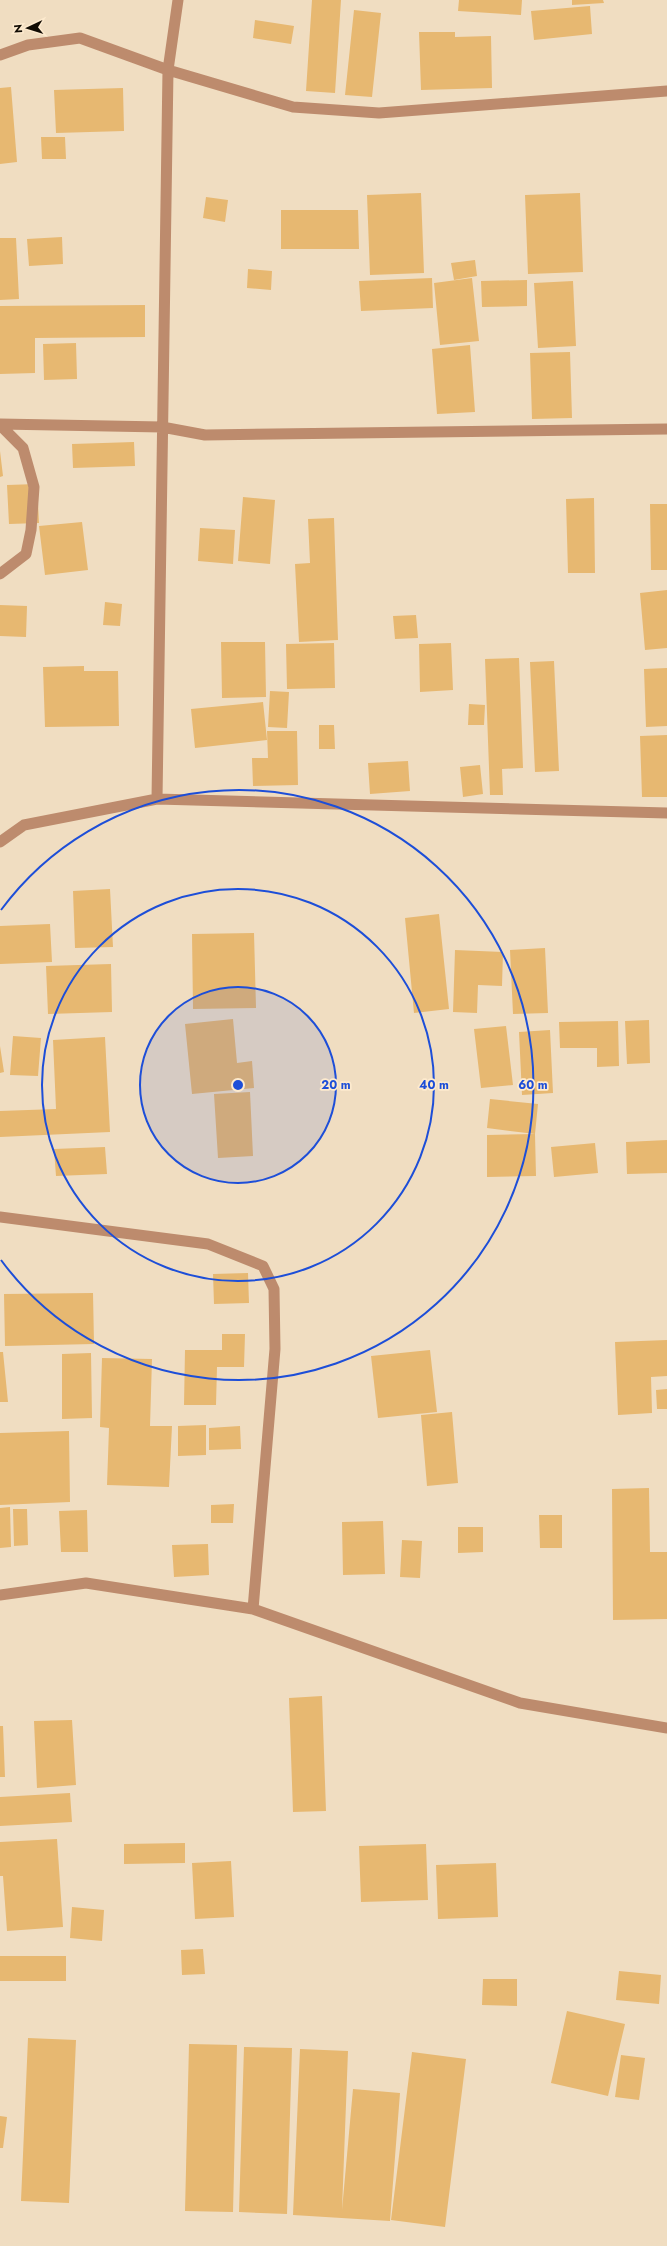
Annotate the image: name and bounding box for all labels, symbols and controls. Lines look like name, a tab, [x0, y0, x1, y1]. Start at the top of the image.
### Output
north arrow	[8, 8, 48, 48]
text: N	[10, 24, 26, 34]
text: 20 m	[321, 1076, 351, 1094]
text: 40 m	[419, 1076, 449, 1094]
text: 60 m	[518, 1076, 548, 1094]
centre of rings	[231, 1078, 245, 1092]

